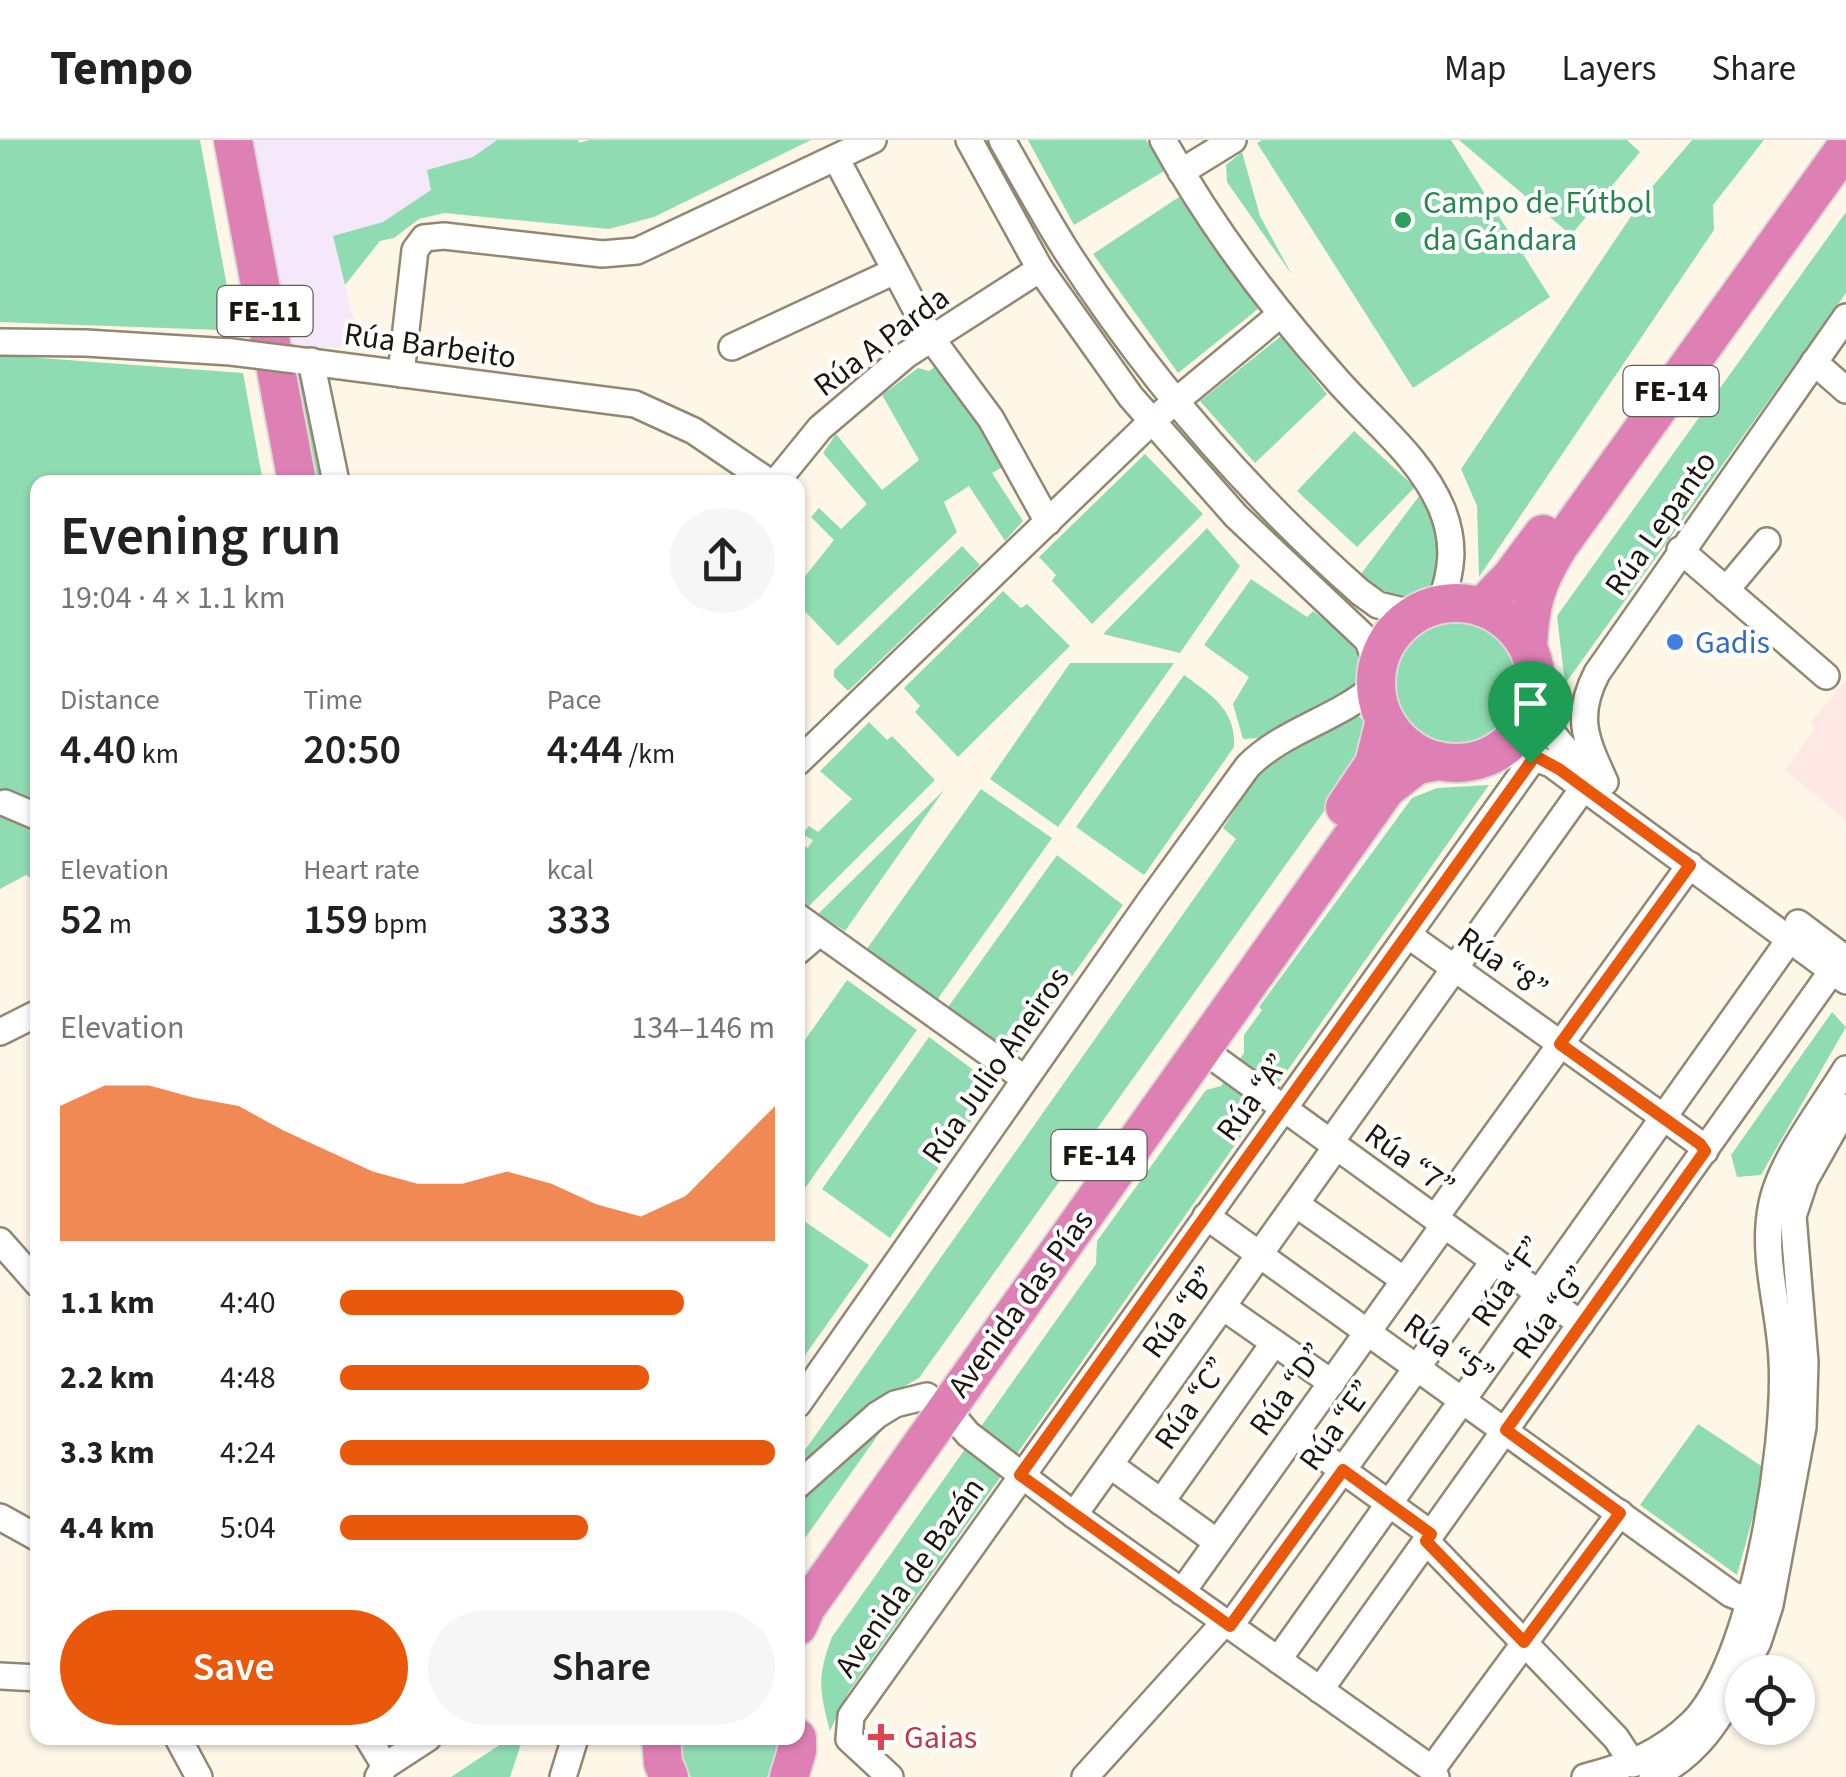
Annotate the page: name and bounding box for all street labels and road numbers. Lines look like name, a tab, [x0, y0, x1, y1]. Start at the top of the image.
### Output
street label: Rúa A Parda	[804, 275, 959, 408]
road number: FE-11	[218, 286, 312, 336]
street label: Rúa Barbeito	[341, 311, 519, 381]
road number: FE-14	[1624, 366, 1718, 416]
street label: Rúa Lepanto	[1594, 442, 1728, 606]
street label: Rúa “8”	[1448, 916, 1557, 1012]
street label: Rúa Julio Aneiros	[911, 958, 1081, 1173]
street label: Rúa “A”	[1205, 1044, 1300, 1151]
street label: Rúa “7”	[1355, 1112, 1464, 1209]
road number: FE-14	[1052, 1130, 1146, 1180]
street label: Avenida das Pías	[937, 1200, 1105, 1407]
street label: Rúa “F”	[1460, 1227, 1556, 1336]
street label: Rúa “B”	[1131, 1257, 1229, 1368]
street label: Rúa “G”	[1501, 1257, 1600, 1369]
street label: Rúa “5”	[1394, 1302, 1503, 1398]
street label: Rúa “D”	[1238, 1334, 1337, 1446]
street label: Rúa “C”	[1143, 1348, 1240, 1459]
street label: Rúa “E”	[1288, 1371, 1385, 1480]
street label: Avenida de Bazán	[824, 1468, 996, 1687]

